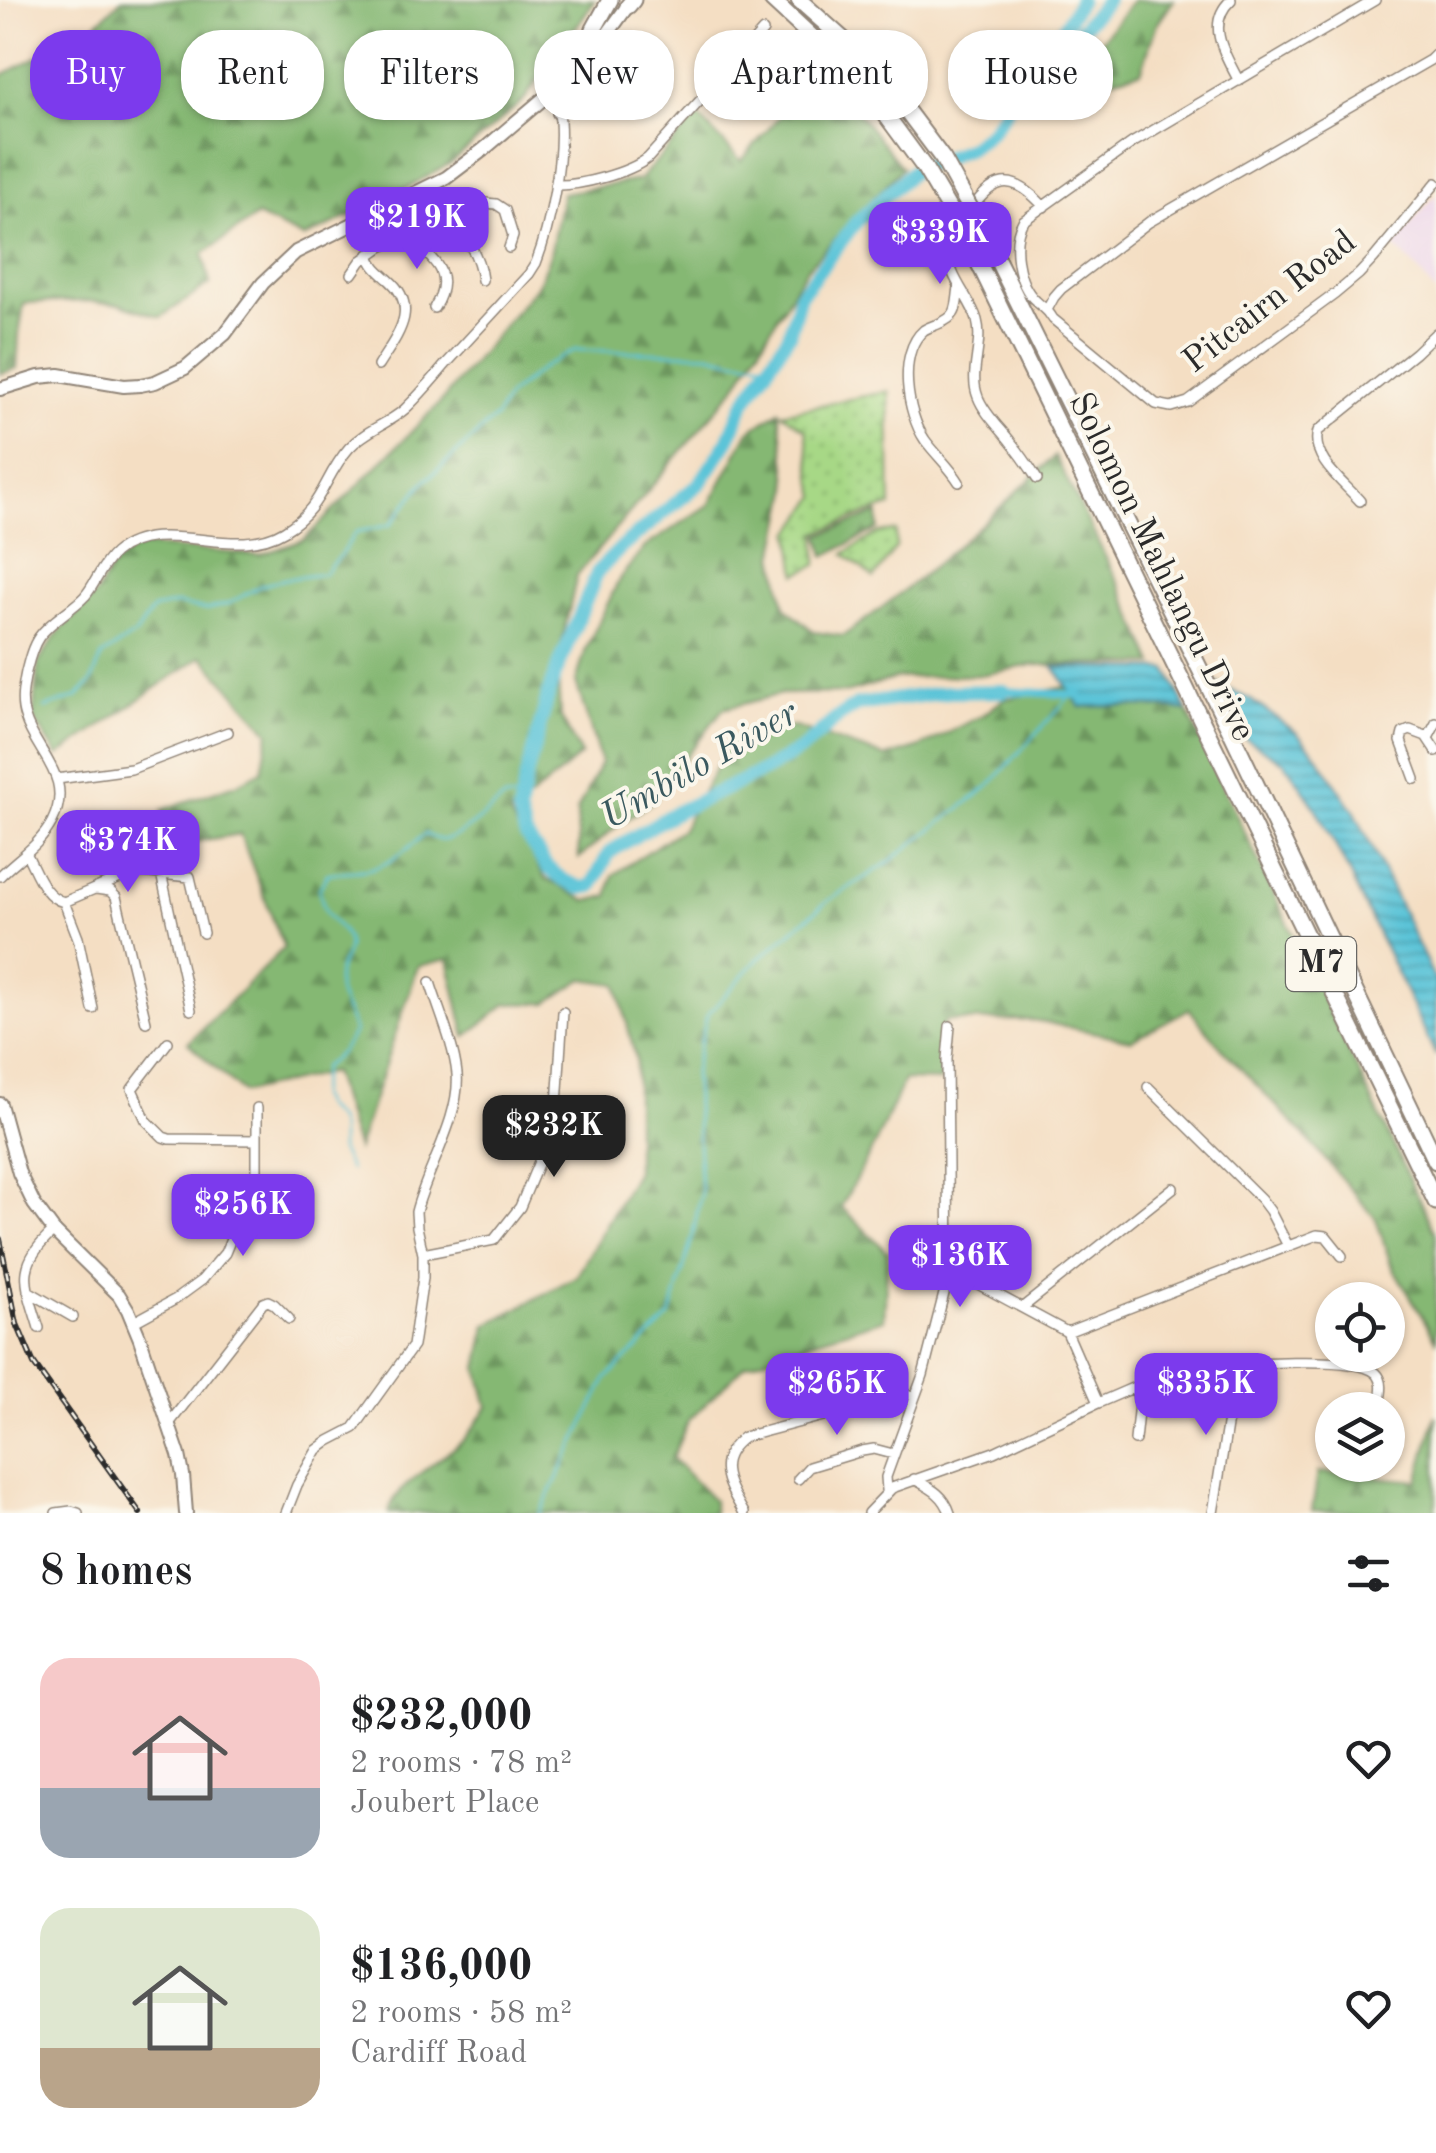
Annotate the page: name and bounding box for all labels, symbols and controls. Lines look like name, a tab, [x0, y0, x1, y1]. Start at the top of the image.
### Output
chip: Buy	[30, 30, 161, 120]
chip: Rent	[181, 30, 324, 120]
chip: Filters	[344, 30, 514, 120]
chip: New	[534, 30, 674, 120]
chip: Apartment	[694, 30, 928, 120]
chip: House	[948, 30, 1113, 120]
pin: $219K	[347, 187, 487, 272]
pin: $339K	[870, 202, 1010, 287]
text: $219K	[368, 203, 466, 235]
text: $339K	[891, 218, 989, 250]
street label: Pitcairn Road	[1177, 224, 1363, 380]
street label: Solomon Mahlangu Drive	[1061, 387, 1261, 747]
water label: Umbilo River	[595, 694, 806, 838]
pin: $374K	[58, 810, 198, 895]
text: $374K	[79, 826, 177, 858]
road number: M7	[1286, 937, 1356, 991]
pin: $232K	[484, 1095, 624, 1180]
text: $232K	[505, 1111, 603, 1143]
pin: $256K	[173, 1174, 313, 1259]
text: $256K	[194, 1190, 292, 1222]
pin: $136K	[890, 1225, 1030, 1310]
text: $136K	[911, 1241, 1009, 1273]
map controls	[1315, 1282, 1405, 1482]
button: locate	[1315, 1282, 1405, 1372]
pin: $265K	[767, 1353, 907, 1438]
pin: $335K	[1136, 1353, 1276, 1438]
text: $265K	[788, 1369, 886, 1401]
text: $335K	[1157, 1369, 1255, 1401]
button: layers	[1315, 1392, 1405, 1482]
icon: filters	[1341, 1546, 1396, 1601]
text: 8 homes	[40, 1552, 192, 1594]
text: $232,000	[350, 1697, 532, 1739]
icon: home	[120, 1698, 240, 1818]
icon: heart	[1341, 1731, 1396, 1786]
text: 2 rooms · 78 m²	[350, 1748, 572, 1780]
text: Joubert Place	[350, 1788, 540, 1820]
text: $136,000	[350, 1947, 532, 1989]
icon: home	[120, 1948, 240, 2068]
icon: heart	[1341, 1981, 1396, 2036]
text: 2 rooms · 58 m²	[350, 1998, 572, 2030]
text: Cardiff Road	[350, 2038, 527, 2070]

